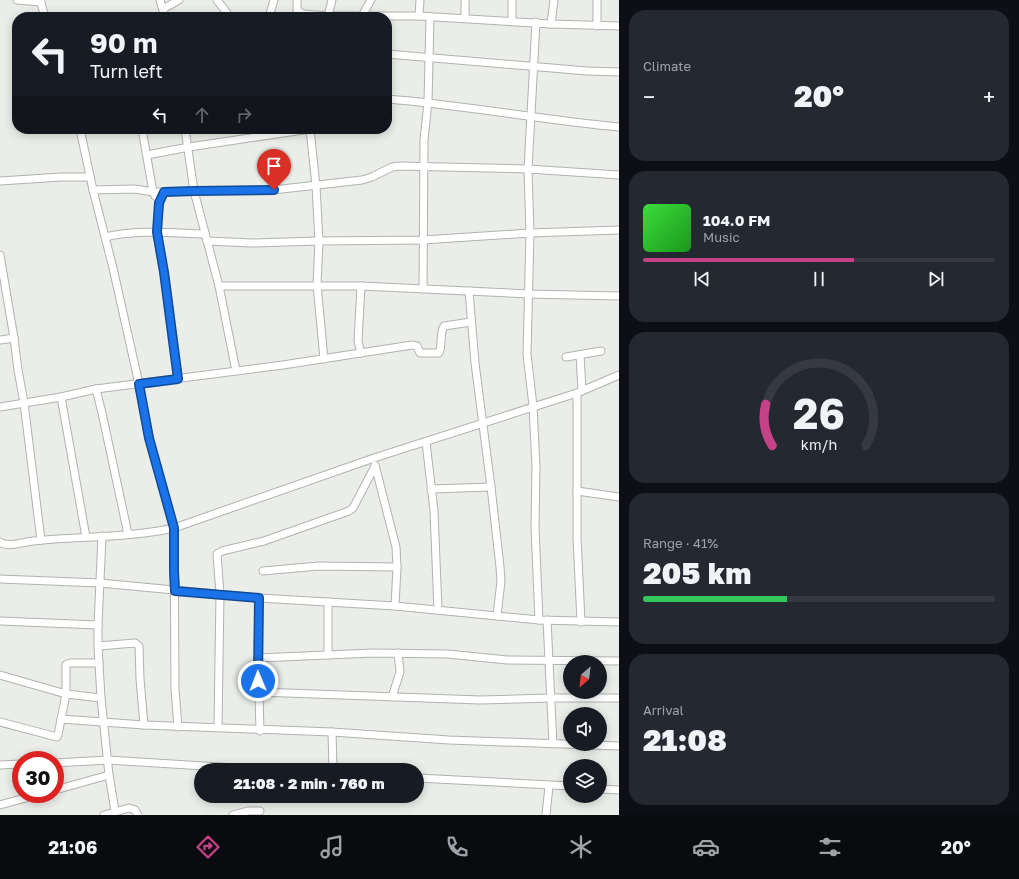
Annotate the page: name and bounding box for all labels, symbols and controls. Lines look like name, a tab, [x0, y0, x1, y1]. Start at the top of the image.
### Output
text: 90 m	[90, 26, 157, 59]
icon: left	[24, 28, 76, 80]
text: Climate	[643, 58, 691, 74]
text: Turn left	[90, 60, 163, 82]
text: 20°	[794, 78, 844, 114]
text: −	[643, 83, 655, 110]
text: +	[983, 83, 995, 110]
icon: left	[149, 104, 171, 126]
icon: ahead	[191, 104, 213, 126]
icon: right	[233, 104, 255, 126]
pin	[257, 149, 291, 190]
icon: arrive	[263, 155, 285, 177]
text: 104.0 FM	[703, 211, 770, 229]
text: Music	[703, 229, 740, 245]
icon: previous	[691, 268, 713, 290]
icon: pause	[808, 268, 830, 290]
icon: next	[925, 268, 947, 290]
text: 26	[793, 387, 845, 437]
text: km/h	[801, 435, 837, 452]
text: Range · 41%	[643, 535, 718, 551]
text: 205 km	[643, 555, 751, 591]
north arrow	[563, 655, 607, 699]
map controls	[563, 655, 607, 803]
position arrow	[237, 660, 279, 702]
text: Arrival	[643, 702, 684, 718]
button: sound	[563, 707, 607, 751]
text: 21:08	[643, 722, 727, 758]
speed limit sign: 30	[12, 751, 64, 803]
button: layers	[563, 759, 607, 803]
text: 21:08 · 2 min · 760 m	[234, 774, 384, 792]
icon: directions	[194, 833, 222, 861]
icon: music	[318, 833, 346, 861]
icon: phone	[443, 833, 471, 861]
icon: climate	[567, 833, 595, 861]
icon: car	[692, 833, 720, 861]
icon: filters	[816, 833, 844, 861]
text: 21:06	[48, 836, 97, 858]
text: 20°	[941, 836, 971, 858]

